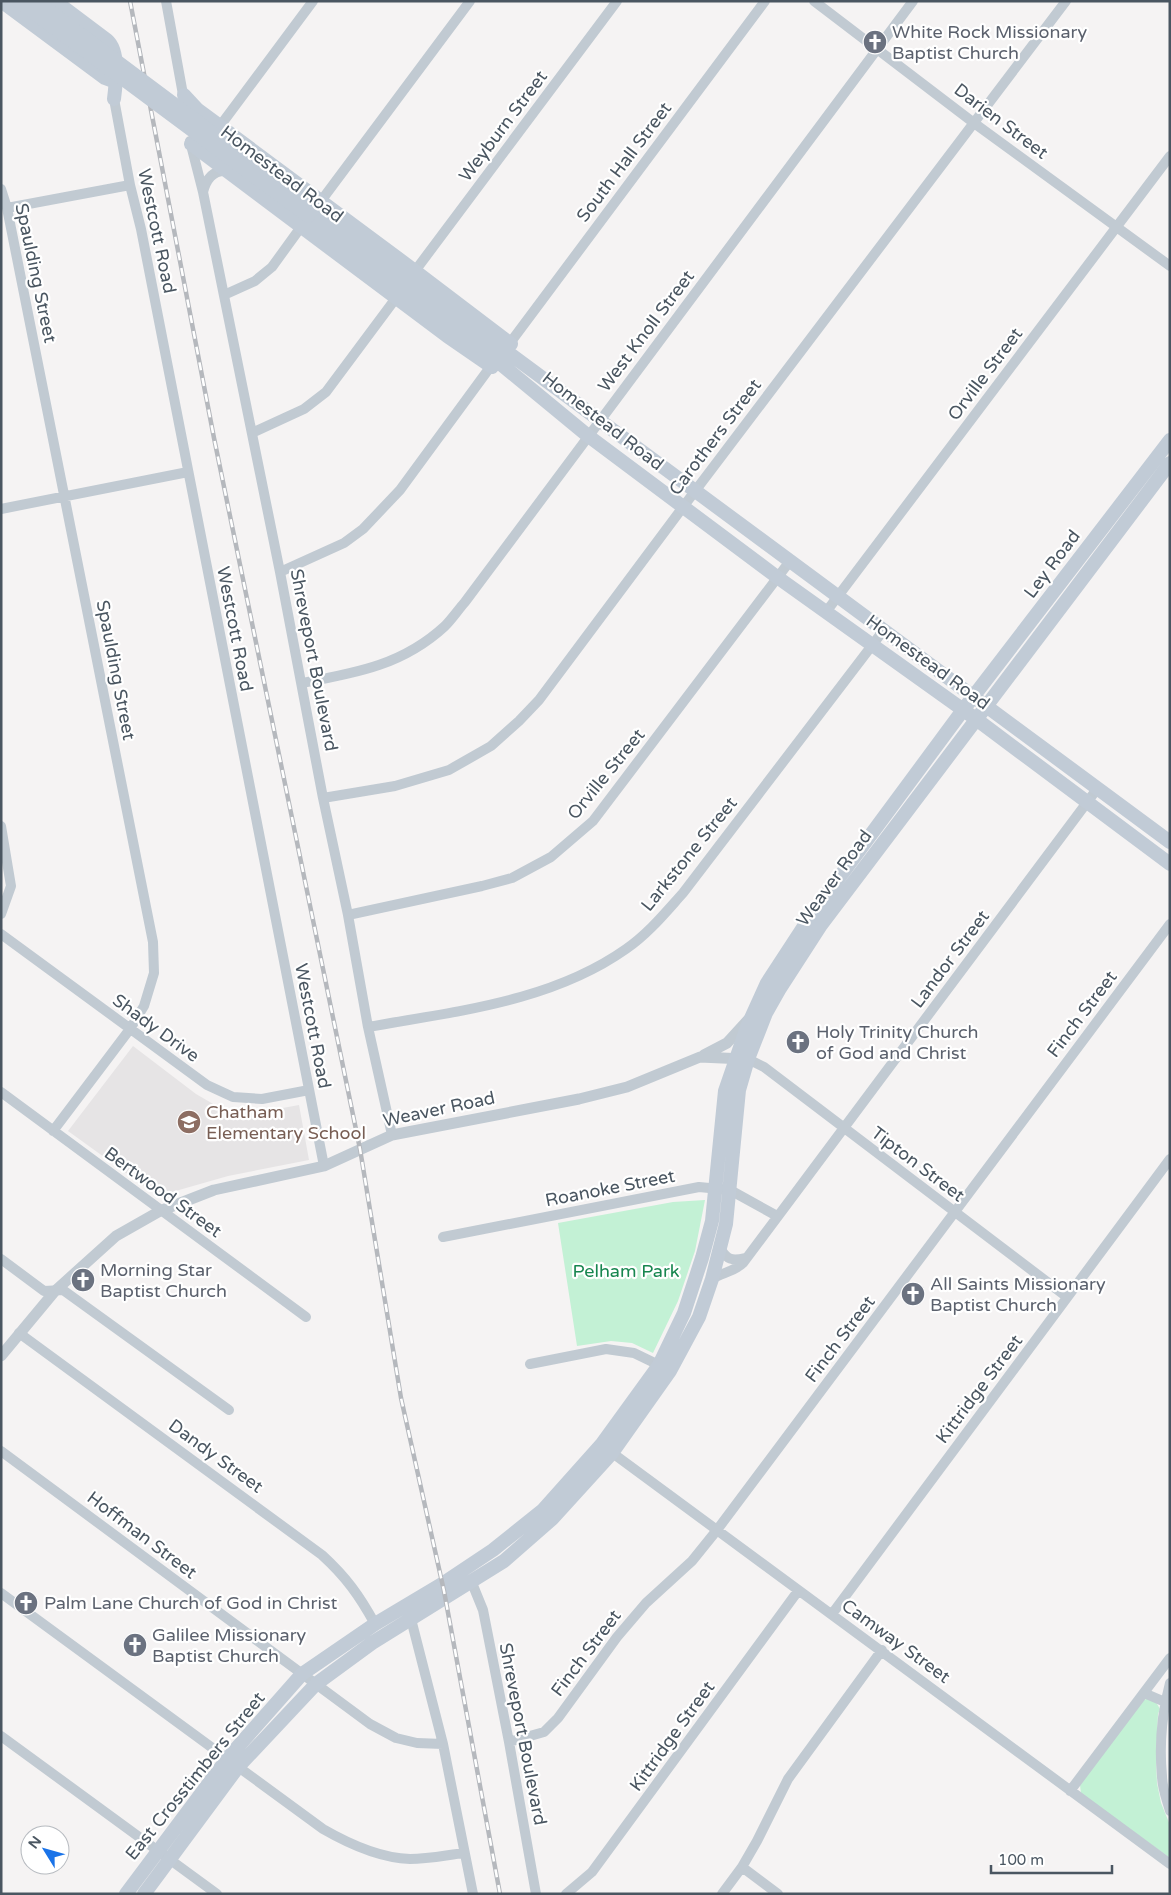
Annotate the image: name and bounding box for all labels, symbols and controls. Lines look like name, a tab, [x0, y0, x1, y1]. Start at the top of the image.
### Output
place label: White Rock Missionary Baptist Church	[892, 21, 1087, 64]
church icon: White Rock Missionary Baptist Church	[862, 29, 888, 55]
street label: Weyburn Street	[454, 66, 552, 186]
street label: Darien Street	[950, 78, 1052, 164]
street label: South Hall Street	[572, 98, 676, 226]
street label: Homestead Road	[216, 121, 348, 227]
street label: Westcott Road	[133, 167, 181, 295]
street label: Spaulding Street	[10, 201, 62, 345]
street label: West Knoll Street	[593, 266, 699, 396]
street label: Orville Street	[943, 323, 1027, 425]
street label: Homestead Road	[538, 367, 668, 475]
street label: Carothers Street	[664, 374, 766, 499]
street label: Ley Road	[1019, 525, 1085, 603]
street label: Westcott Road	[212, 565, 258, 693]
street label: Shreveport Boulevard	[286, 567, 342, 753]
street label: Spaulding Street	[92, 598, 140, 742]
street label: Homestead Road	[862, 610, 994, 714]
street label: Orville Street	[563, 724, 649, 824]
street label: Larkstone Street	[636, 792, 742, 916]
street label: Weaver Road	[792, 825, 876, 931]
street label: Landor Street	[906, 906, 994, 1012]
street label: Westcott Road	[290, 962, 336, 1090]
street label: Finch Street	[1042, 966, 1122, 1062]
street label: Shady Drive	[108, 989, 204, 1067]
place label: Holy Trinity Church of God and Christ	[816, 1021, 979, 1064]
church icon: Holy Trinity Church of God and Christ	[785, 1029, 811, 1055]
street label: Weaver Road	[381, 1086, 497, 1132]
place label: Chatham Elementary School	[206, 1101, 366, 1144]
school or university icon: Chatham Elementary School	[176, 1109, 202, 1135]
street label: Tipton Street	[867, 1122, 969, 1206]
street label: Bertwood Street	[100, 1142, 226, 1242]
street label: Roanoke Street	[543, 1165, 677, 1211]
place label: Morning Star Baptist Church	[100, 1259, 227, 1302]
park label: Pelham Park	[572, 1260, 680, 1282]
church icon: Morning Star Baptist Church	[70, 1267, 96, 1293]
place label: All Saints Missionary Baptist Church	[930, 1273, 1106, 1316]
church icon: All Saints Missionary Baptist Church	[900, 1281, 926, 1307]
street label: Finch Street	[800, 1291, 880, 1387]
street label: Kittridge Street	[931, 1330, 1027, 1448]
street label: Dandy Street	[164, 1414, 268, 1498]
street label: Hoffman Street	[83, 1487, 201, 1584]
church icon: Palm Lane Church of God in Christ	[13, 1590, 39, 1616]
place label: Palm Lane Church of God in Christ	[44, 1592, 338, 1614]
street label: Camway Street	[837, 1594, 955, 1688]
street label: Finch Street	[546, 1605, 626, 1701]
place label: Galilee Missionary Baptist Church	[152, 1624, 307, 1667]
church icon: Galilee Missionary Baptist Church	[122, 1632, 148, 1658]
street label: Shreveport Boulevard	[495, 1641, 551, 1827]
street label: Kittridge Street	[625, 1677, 719, 1795]
street label: East Crosstimbers Street	[120, 1687, 270, 1864]
north arrow	[20, 1825, 70, 1875]
text: N	[25, 1833, 45, 1852]
scale bar	[991, 1842, 1112, 1874]
text: 100 m	[998, 1851, 1044, 1869]

